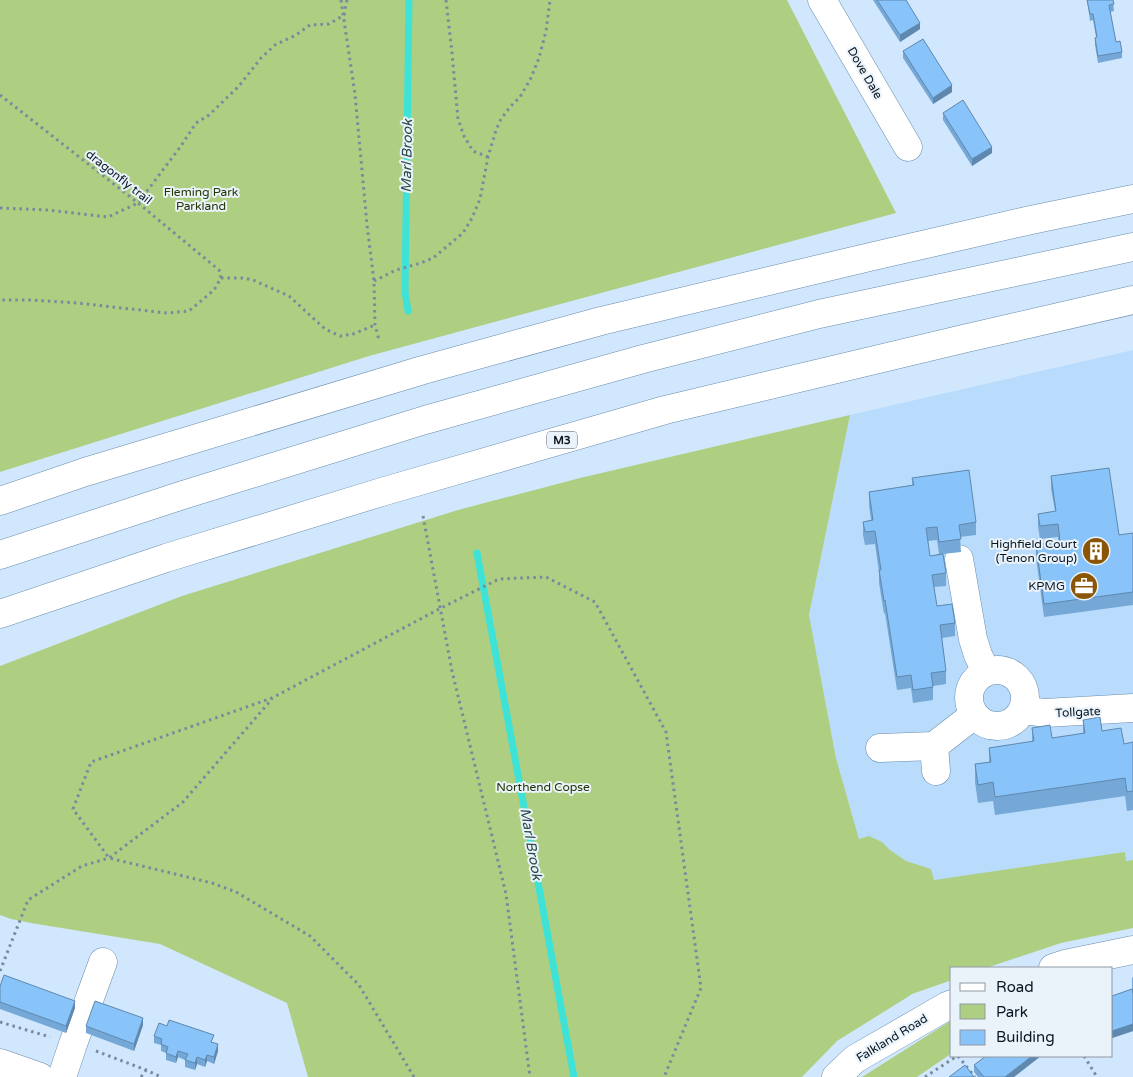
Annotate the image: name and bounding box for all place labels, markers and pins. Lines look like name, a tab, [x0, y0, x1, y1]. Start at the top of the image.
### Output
building icon: Highfield Court (Tenon Group)	[1081, 536, 1111, 566]
place label: Highfield Court (Tenon Group)	[990, 537, 1077, 565]
office icon: KPMG	[1069, 571, 1099, 601]
place label: KPMG	[1028, 579, 1065, 593]

